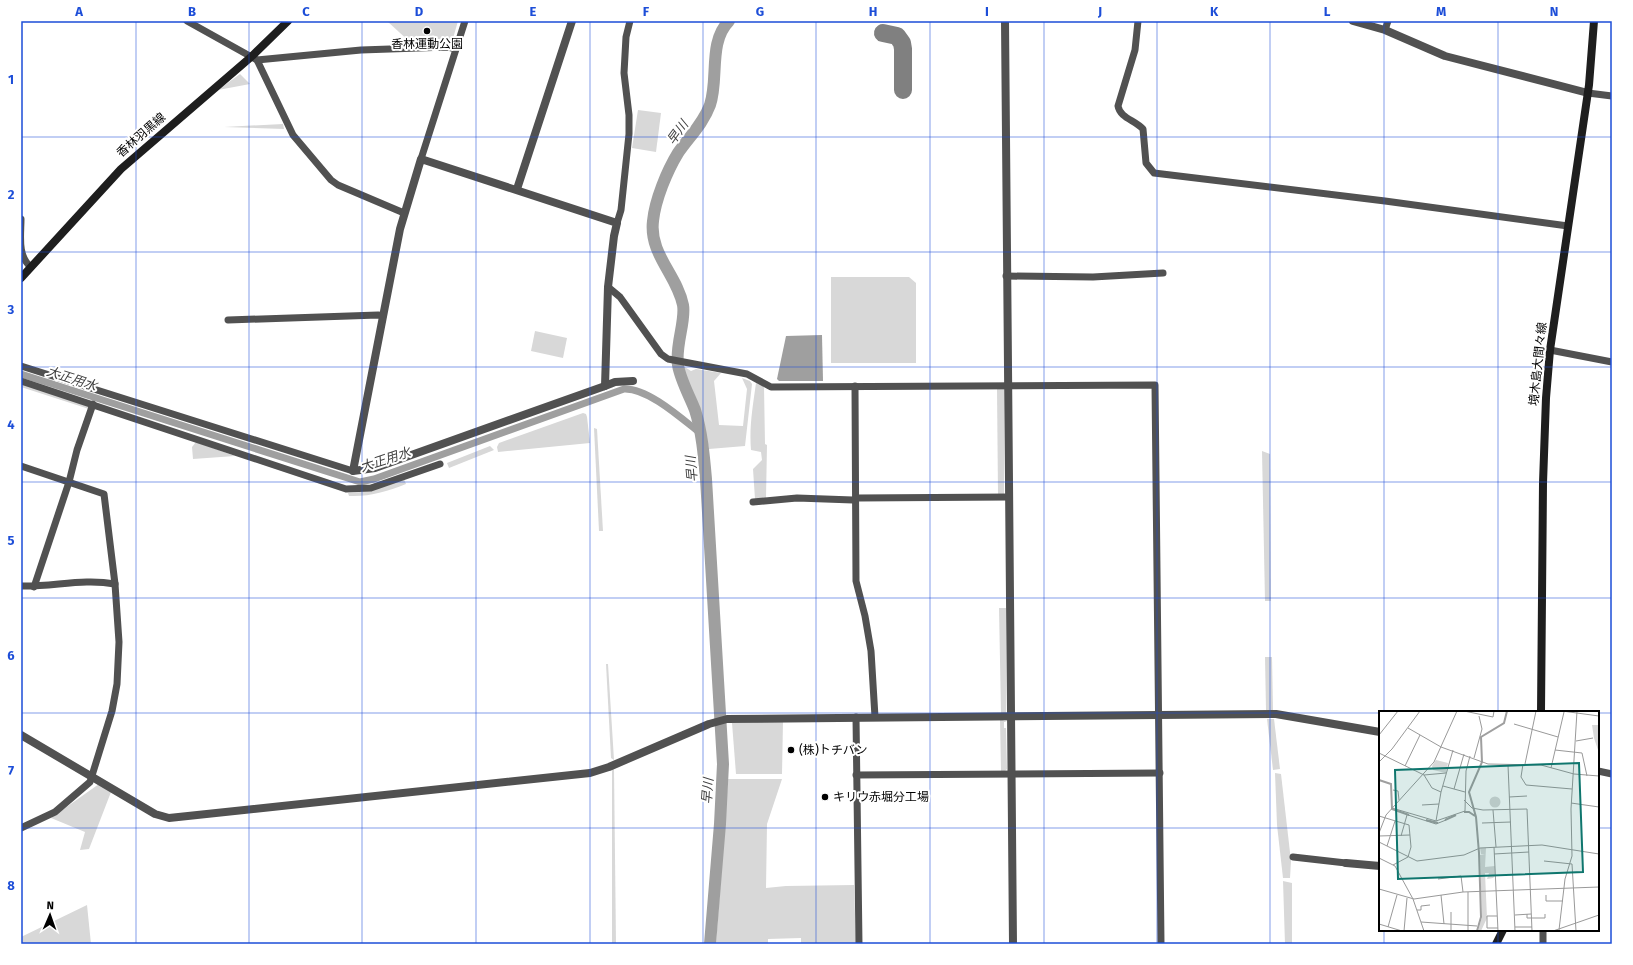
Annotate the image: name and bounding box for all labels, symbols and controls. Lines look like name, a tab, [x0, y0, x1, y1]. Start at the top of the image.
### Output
text: A	[74, 4, 83, 19]
text: B	[188, 4, 196, 19]
text: C	[302, 4, 310, 19]
text: D	[415, 4, 424, 19]
text: E	[530, 4, 537, 19]
text: F	[643, 4, 650, 19]
text: G	[756, 4, 764, 19]
text: H	[869, 4, 877, 19]
text: I	[985, 4, 989, 19]
text: J	[1097, 4, 1102, 19]
text: K	[1210, 4, 1219, 19]
text: L	[1324, 4, 1331, 19]
text: M	[1436, 4, 1446, 19]
text: N	[1550, 4, 1558, 19]
marker: 香林運動公園	[422, 26, 432, 36]
place label: 香林運動公園	[391, 37, 463, 51]
text: 1	[8, 72, 14, 87]
street label: 香林羽黒線	[114, 110, 168, 160]
water label: 早川	[664, 116, 692, 147]
text: 2	[8, 187, 15, 202]
text: 3	[7, 302, 15, 317]
street label: 境木島大間々線	[1527, 321, 1549, 407]
water label: 大正用水	[45, 363, 101, 394]
text: 4	[7, 417, 15, 432]
water label: 大正用水	[358, 444, 414, 475]
water label: 早川	[683, 453, 700, 483]
text: 5	[8, 533, 15, 548]
text: 6	[7, 648, 15, 663]
inset map	[1379, 711, 1599, 931]
place label: (株)トチバン	[799, 743, 867, 757]
marker: (株)トチバン	[786, 745, 796, 755]
text: 7	[8, 763, 14, 778]
water label: 早川	[699, 776, 716, 805]
place label: キリウ赤堀分工場	[833, 790, 929, 804]
marker: キリウ赤堀分工場	[820, 792, 830, 802]
text: 8	[7, 878, 15, 893]
north arrow	[30, 895, 70, 935]
text: N	[46, 899, 54, 912]

